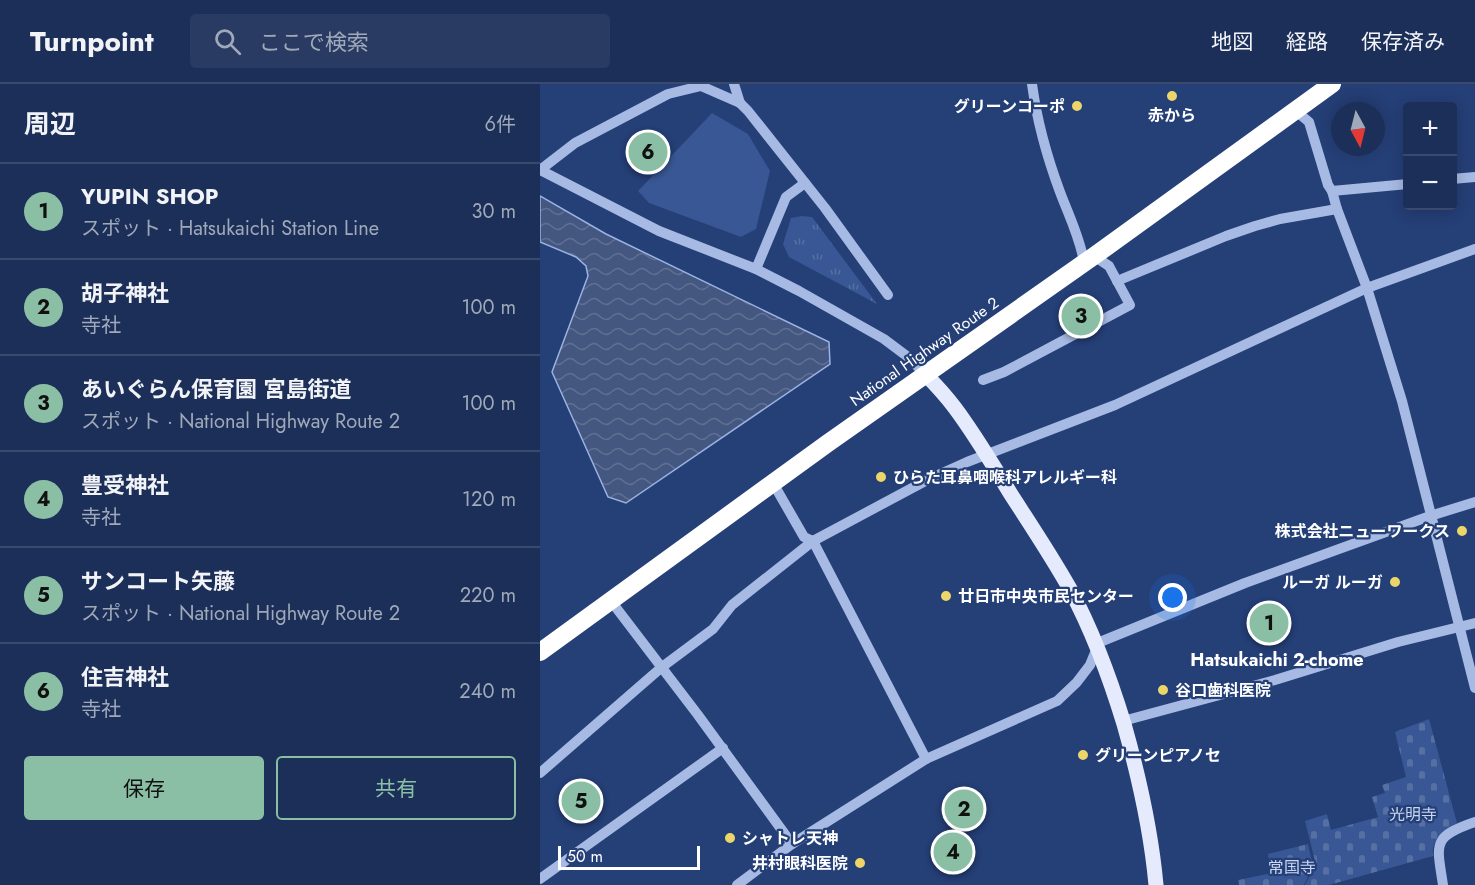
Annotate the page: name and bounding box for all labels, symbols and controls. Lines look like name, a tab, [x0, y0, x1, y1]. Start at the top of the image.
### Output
search box	[190, 14, 610, 68]
text: Turnpoint	[30, 21, 154, 62]
icon: search	[211, 25, 244, 58]
text: ここで検索	[259, 26, 369, 58]
text: 地図	[1211, 27, 1253, 57]
text: 経路	[1286, 27, 1328, 57]
text: 保存済み	[1361, 27, 1445, 57]
marker: 赤から	[1165, 89, 1179, 103]
place label: グリーンコーポ	[954, 95, 1065, 118]
marker: グリーンコーポ	[1070, 99, 1084, 113]
north arrow	[1331, 102, 1385, 156]
map controls	[1403, 102, 1457, 210]
button: +	[1403, 102, 1457, 156]
place label: 赤から	[1148, 104, 1196, 127]
text: 周辺	[24, 105, 76, 143]
text: 6件	[484, 110, 516, 139]
pin: 6	[628, 130, 668, 174]
button: −	[1403, 156, 1457, 210]
text: YUPIN SHOP	[81, 180, 219, 212]
text: 1	[38, 197, 49, 226]
text: 30 m	[471, 197, 516, 226]
text: スポット · Hatsukaichi Station Line	[81, 214, 379, 243]
text: 胡子神社	[81, 277, 169, 309]
street label: National Highway Route 2	[845, 291, 1003, 412]
text: 2	[37, 293, 50, 322]
text: 100 m	[461, 293, 516, 322]
pin: 3	[1062, 294, 1100, 338]
text: 寺社	[81, 311, 121, 340]
text: あいぐらん保育園 宮島街道	[81, 373, 352, 405]
text: 3	[37, 389, 50, 418]
text: 100 m	[461, 389, 516, 418]
text: スポット · National Highway Route 2	[81, 407, 400, 436]
place label: ひらた耳鼻咽喉科アレルギー科	[893, 466, 1117, 489]
text: 豊受神社	[81, 469, 169, 501]
marker: ひらた耳鼻咽喉科アレルギー科	[874, 470, 888, 484]
text: 4	[37, 485, 50, 514]
text: 120 m	[462, 485, 516, 514]
text: 寺社	[81, 503, 121, 532]
place label: 株式会社ニューワークス	[1274, 520, 1450, 543]
marker: 株式会社ニューワークス	[1455, 524, 1469, 538]
text: サンコート矢藤	[81, 565, 235, 597]
place label: ルーガ ルーガ	[1282, 571, 1383, 594]
marker: ルーガ ルーガ	[1388, 575, 1402, 589]
text: 5	[37, 581, 50, 610]
text: 220 m	[460, 581, 516, 610]
your location	[1158, 583, 1187, 612]
place label: 廿日市中央市民センター	[958, 585, 1134, 608]
marker: 廿日市中央市民センター	[939, 589, 953, 603]
text: スポット · National Highway Route 2	[81, 599, 400, 628]
pin: 1	[1250, 600, 1288, 646]
district label: Hatsukaichi 2-chome	[1190, 647, 1364, 673]
text: 住吉神社	[81, 661, 169, 693]
text: 6	[37, 677, 50, 706]
text: 240 m	[459, 677, 516, 706]
place label: 谷口歯科医院	[1175, 679, 1271, 702]
marker: 谷口歯科医院	[1156, 683, 1170, 697]
text: 寺社	[81, 695, 121, 724]
place label: グリーンピアノセ	[1095, 744, 1221, 767]
marker: グリーンピアノセ	[1076, 748, 1090, 762]
button: 保存	[24, 756, 264, 820]
button: 共有	[276, 756, 516, 820]
pin: 5	[562, 778, 600, 824]
pin: 2	[944, 786, 984, 832]
park label: 光明寺	[1389, 803, 1437, 826]
place label: シャトレ天神	[742, 827, 838, 850]
pin: 4	[934, 830, 972, 874]
marker: シャトレ天神	[723, 831, 737, 845]
scale bar	[558, 843, 700, 870]
text: 50 m	[567, 845, 603, 868]
place label: 井村眼科医院	[752, 852, 848, 875]
marker: 井村眼科医院	[853, 856, 867, 870]
park label: 常国寺	[1268, 856, 1316, 879]

